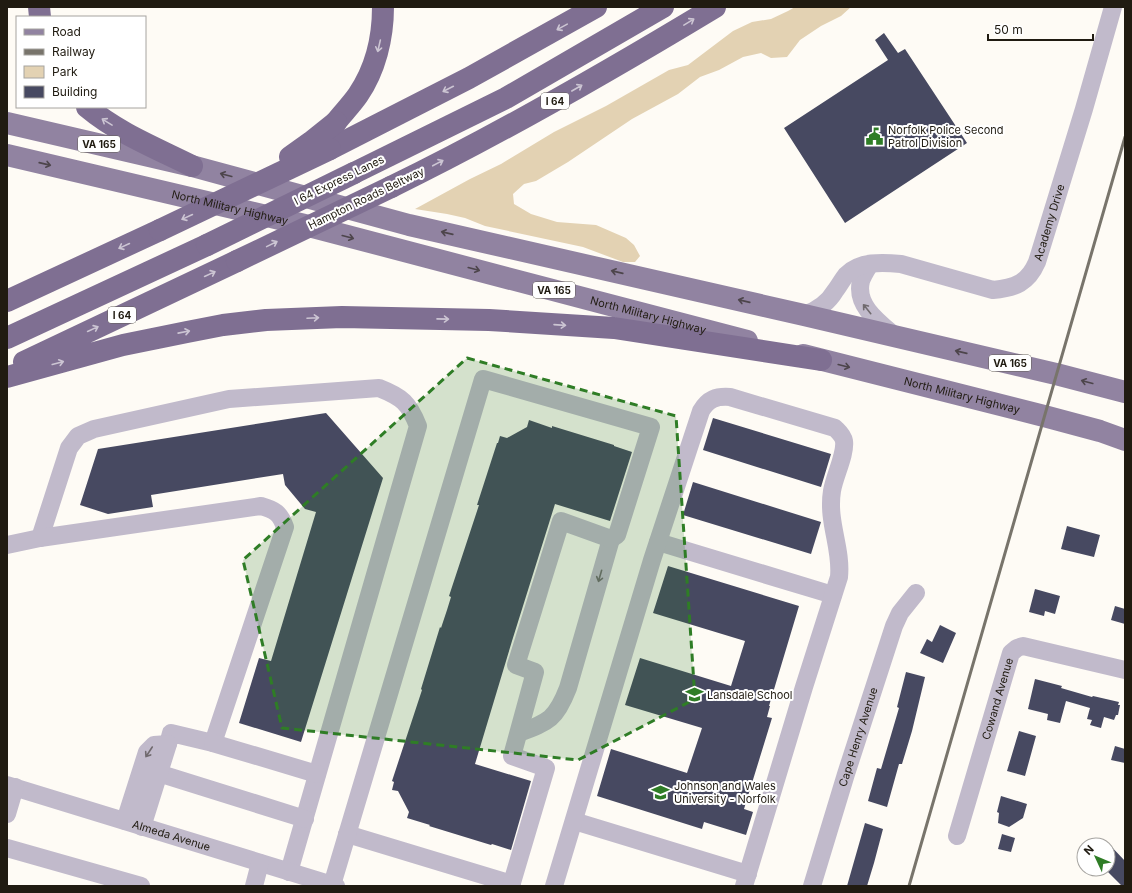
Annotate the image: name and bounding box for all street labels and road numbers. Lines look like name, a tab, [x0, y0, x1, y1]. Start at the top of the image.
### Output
road number: I 64	[541, 93, 569, 109]
road number: VA 165	[78, 136, 120, 152]
street label: I 64 Express Lanes	[292, 152, 387, 208]
street label: Hampton Roads Beltway	[306, 164, 426, 232]
street label: Academy Drive	[1031, 182, 1067, 263]
street label: North Military Highway	[170, 187, 290, 228]
road number: VA 165	[533, 282, 575, 298]
street label: North Military Highway	[589, 293, 708, 337]
road number: I 64	[108, 307, 136, 323]
road number: VA 165	[989, 355, 1031, 371]
street label: North Military Highway	[902, 374, 1021, 417]
street label: Cowand Avenue	[979, 656, 1016, 741]
street label: Cape Henry Avenue	[836, 685, 881, 788]
street label: Almeda Avenue	[131, 817, 212, 854]

